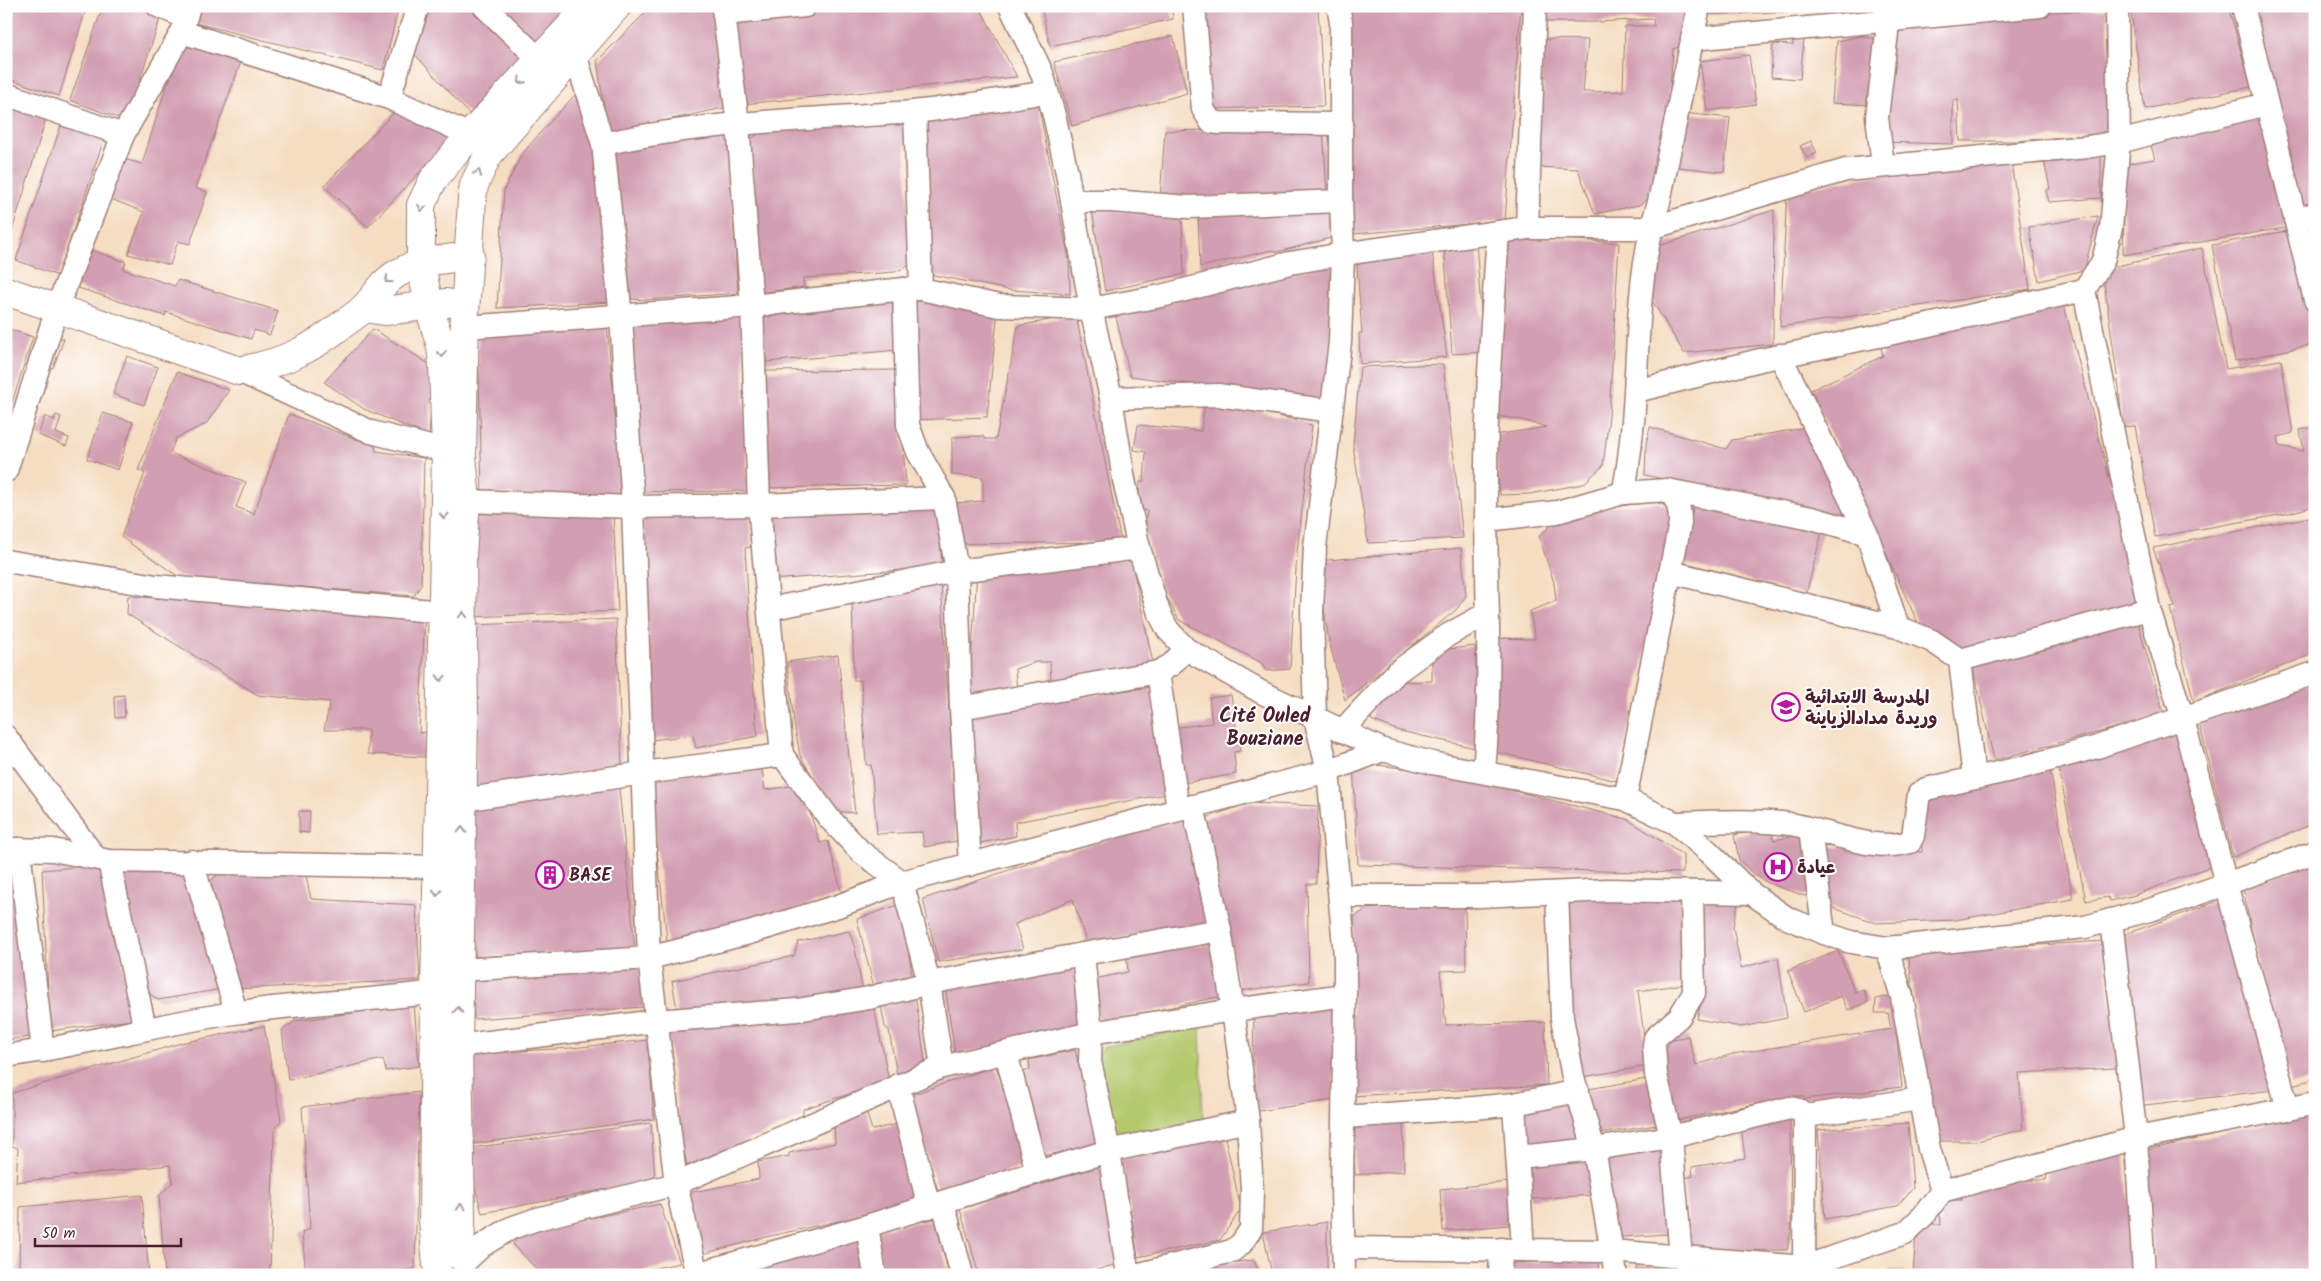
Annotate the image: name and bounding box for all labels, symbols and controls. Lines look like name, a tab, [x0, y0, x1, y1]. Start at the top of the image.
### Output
one-way arrow	[518, 76, 527, 85]
one-way arrow	[472, 169, 483, 178]
one-way arrow	[418, 203, 428, 212]
one-way arrow	[385, 275, 394, 284]
one-way arrow	[436, 349, 446, 358]
one-way arrow	[439, 512, 450, 520]
one-way arrow	[458, 611, 468, 618]
one-way arrow	[436, 675, 446, 683]
place label: المدرسة الابتدائية وريدة مدادالزياينة	[1805, 684, 1937, 734]
school or university icon: المدرسة الابتدائية وريدة مدادالزياينة	[1771, 692, 1801, 722]
district label: Cité Ouled Bouziane	[1219, 701, 1312, 756]
one-way arrow	[457, 826, 467, 834]
hospital icon: عيادة	[1763, 852, 1793, 882]
place label: عيادة	[1797, 854, 1836, 883]
building icon: BASE	[535, 860, 565, 890]
place label: BASE	[569, 862, 613, 891]
one-way arrow	[432, 890, 443, 898]
one-way arrow	[453, 1006, 463, 1014]
one-way arrow	[455, 1203, 466, 1211]
scale bar	[35, 1216, 181, 1248]
text: 50 m	[42, 1222, 76, 1246]

